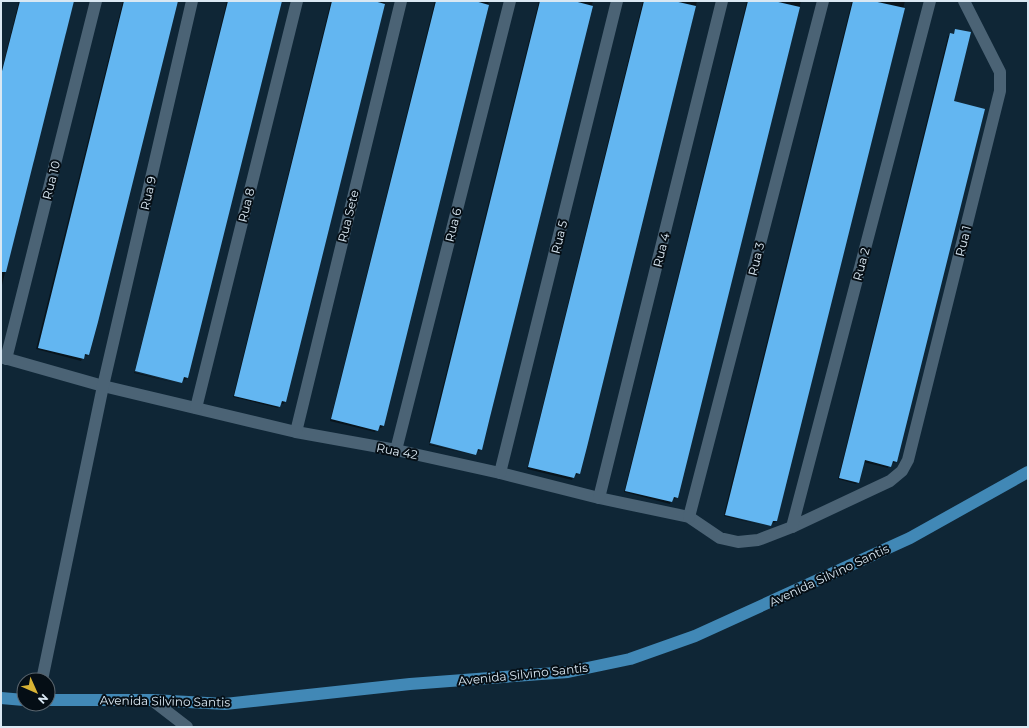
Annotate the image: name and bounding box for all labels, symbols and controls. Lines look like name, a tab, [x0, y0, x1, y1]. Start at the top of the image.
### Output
street label: Rua 10	[39, 159, 63, 201]
street label: Rua 9	[137, 175, 159, 211]
street label: Rua 8	[235, 186, 258, 224]
street label: Rua Sete	[334, 188, 362, 244]
street label: Rua 6	[442, 207, 464, 243]
street label: Rua 5	[548, 219, 570, 255]
street label: Rua 1	[952, 224, 974, 258]
street label: Rua 4	[650, 231, 673, 269]
street label: Rua 3	[745, 241, 767, 277]
street label: Rua 2	[849, 246, 873, 282]
street label: Rua 42	[375, 440, 419, 462]
street label: Avenida Silvino Santis	[767, 541, 891, 609]
street label: Avenida Silvino Santis	[457, 660, 589, 688]
north arrow	[16, 672, 56, 712]
text: N	[35, 691, 51, 707]
street label: Avenida Silvino Santis	[100, 692, 230, 710]

